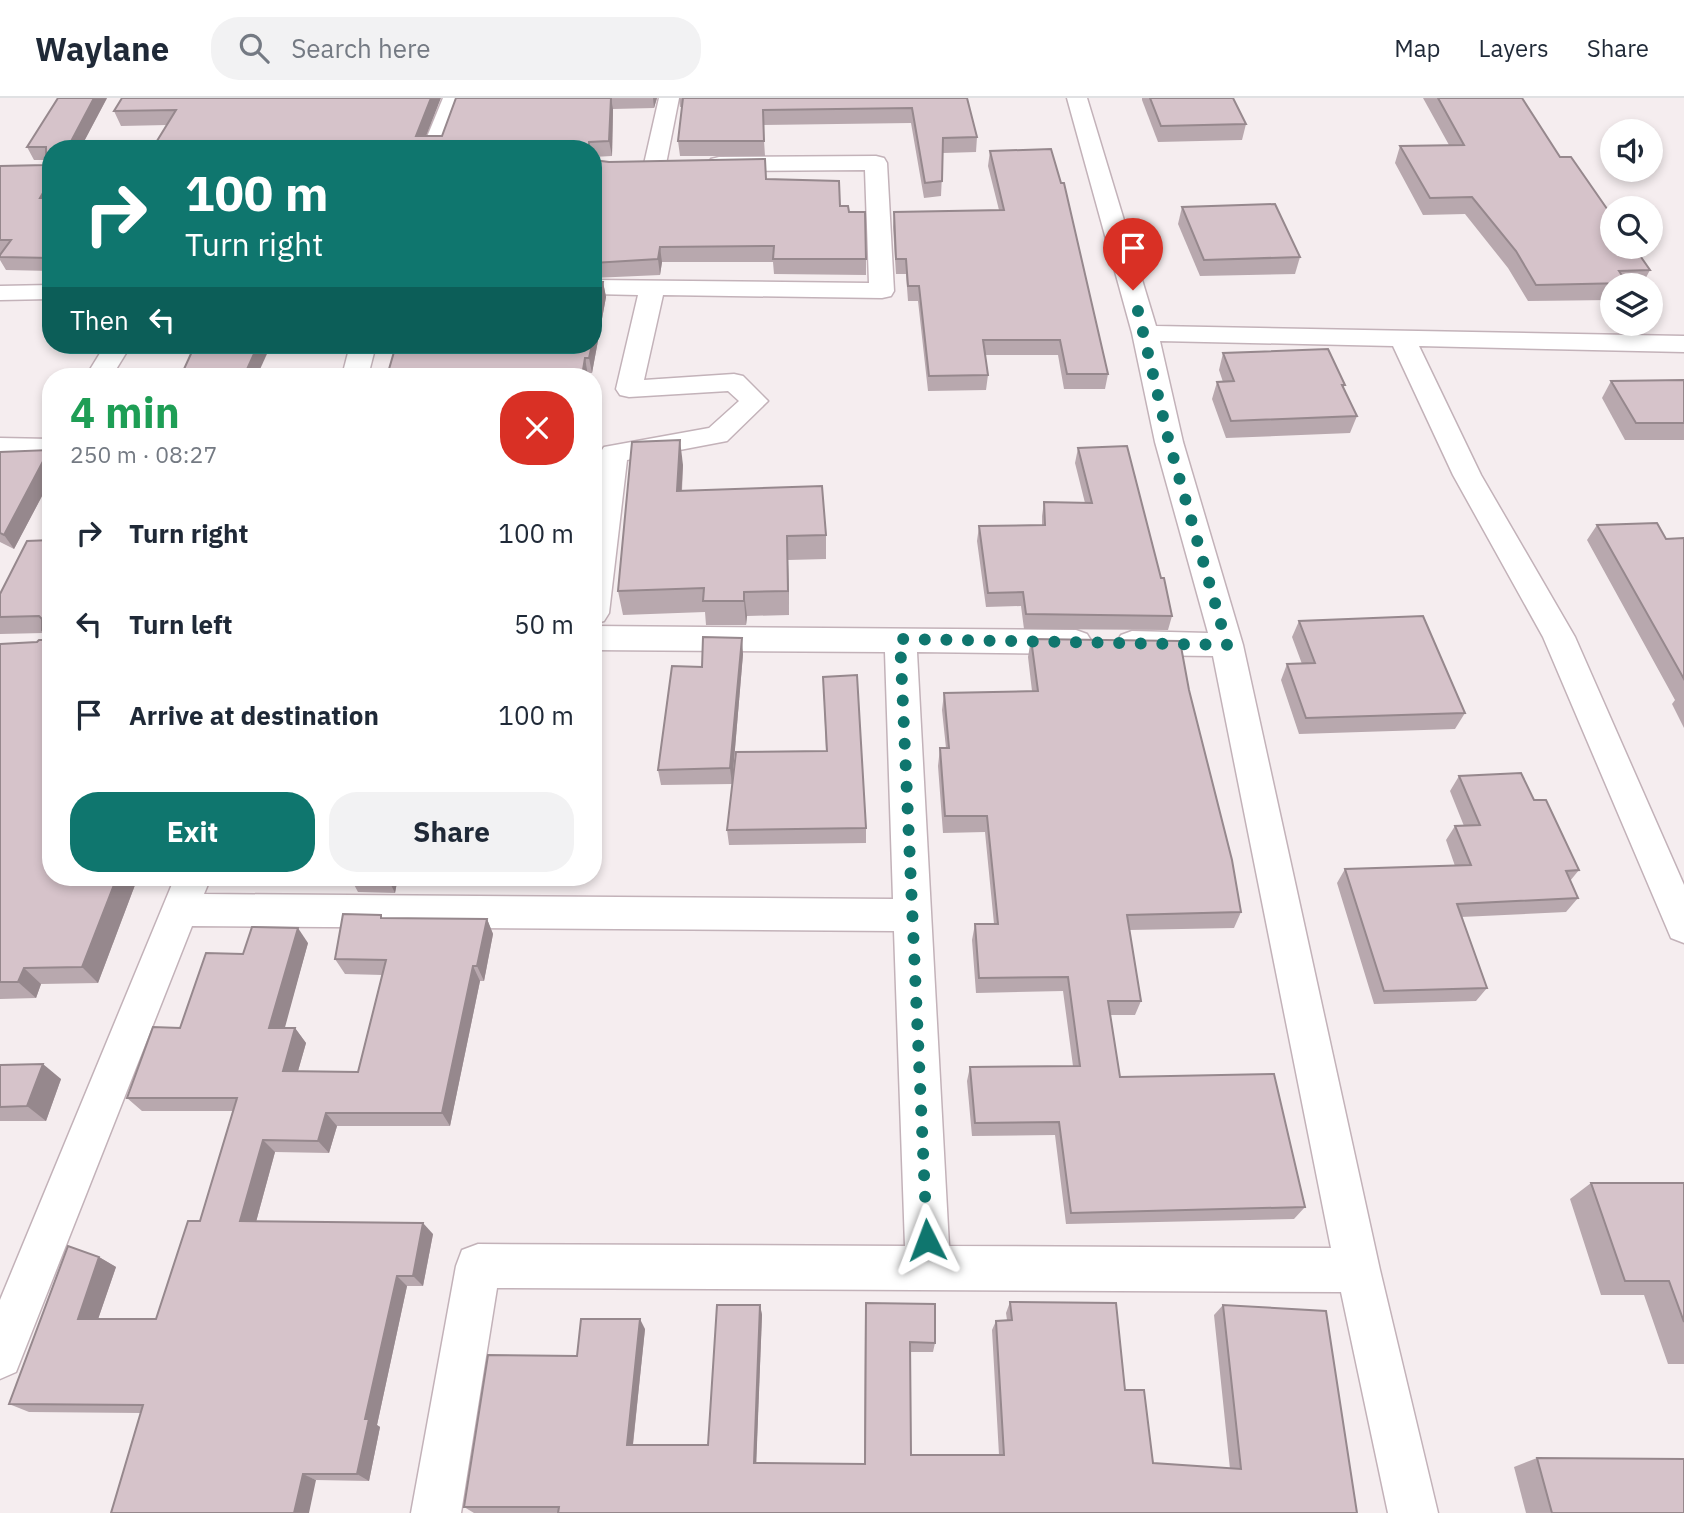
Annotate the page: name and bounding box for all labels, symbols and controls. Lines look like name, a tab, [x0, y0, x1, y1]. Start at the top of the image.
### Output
search box	[211, 17, 701, 80]
text: Waylane	[35, 27, 169, 70]
icon: search	[235, 29, 273, 67]
text: Search here	[291, 31, 431, 65]
text: Map	[1394, 32, 1441, 64]
text: Layers	[1479, 32, 1549, 64]
text: Share	[1587, 32, 1649, 64]
map controls	[1600, 119, 1663, 336]
button: sound	[1600, 119, 1663, 182]
text: 100 m	[185, 161, 329, 224]
icon: right	[70, 168, 161, 259]
button: search	[1600, 196, 1663, 259]
pin	[1103, 218, 1163, 290]
text: Turn right	[185, 223, 323, 265]
icon: arrive	[1114, 229, 1152, 267]
button: layers	[1600, 273, 1663, 336]
icon: left	[143, 301, 181, 339]
text: Then	[70, 303, 129, 337]
text: 4 min	[70, 385, 180, 440]
button: close	[500, 391, 574, 465]
text: 250 m · 08:27	[70, 439, 217, 469]
icon: right	[70, 514, 108, 552]
text: Turn right	[129, 516, 248, 550]
text: 100 m	[498, 516, 574, 550]
icon: left	[70, 605, 108, 643]
text: Turn left	[129, 607, 232, 641]
text: 50 m	[514, 607, 574, 641]
icon: arrive	[70, 696, 108, 734]
text: Arrive at destination	[129, 698, 379, 732]
text: 100 m	[498, 698, 574, 732]
button: Exit	[70, 792, 315, 872]
button: Share	[329, 792, 574, 872]
position arrow	[890, 1203, 964, 1277]

